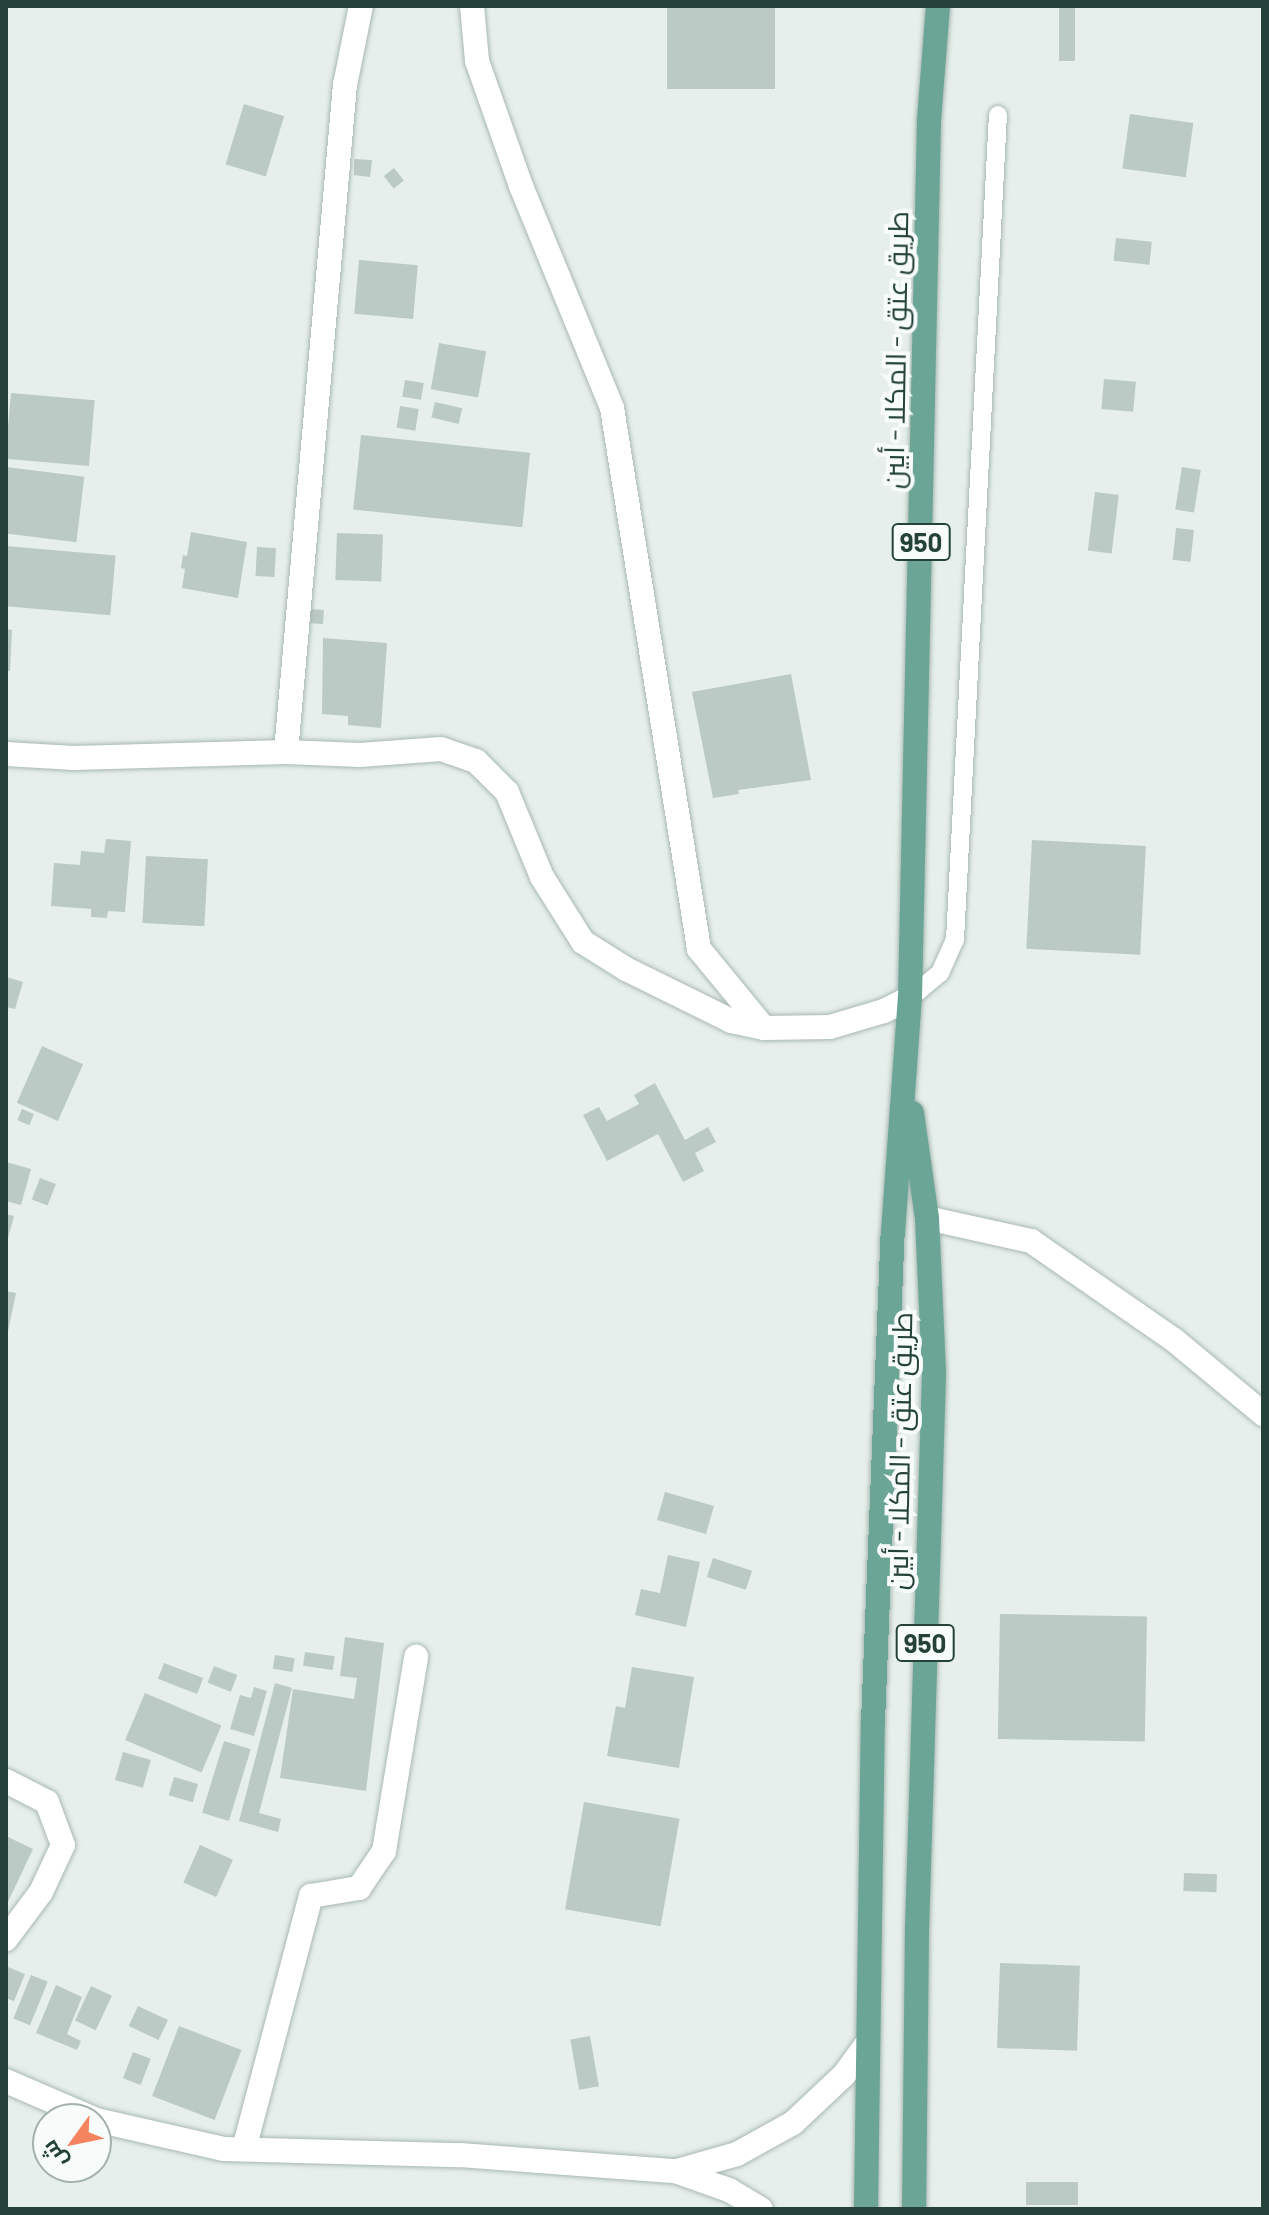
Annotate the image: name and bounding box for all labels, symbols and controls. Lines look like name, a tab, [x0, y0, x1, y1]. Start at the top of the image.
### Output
street label: طريق عتق - المكلا - أبين	[876, 211, 914, 489]
road number: 950	[891, 520, 951, 564]
street label: طريق عتق - المكلا - أبين	[880, 1312, 918, 1590]
road number: 950	[895, 1621, 955, 1665]
north arrow	[32, 2103, 112, 2183]
text: ش	[35, 2136, 72, 2174]

